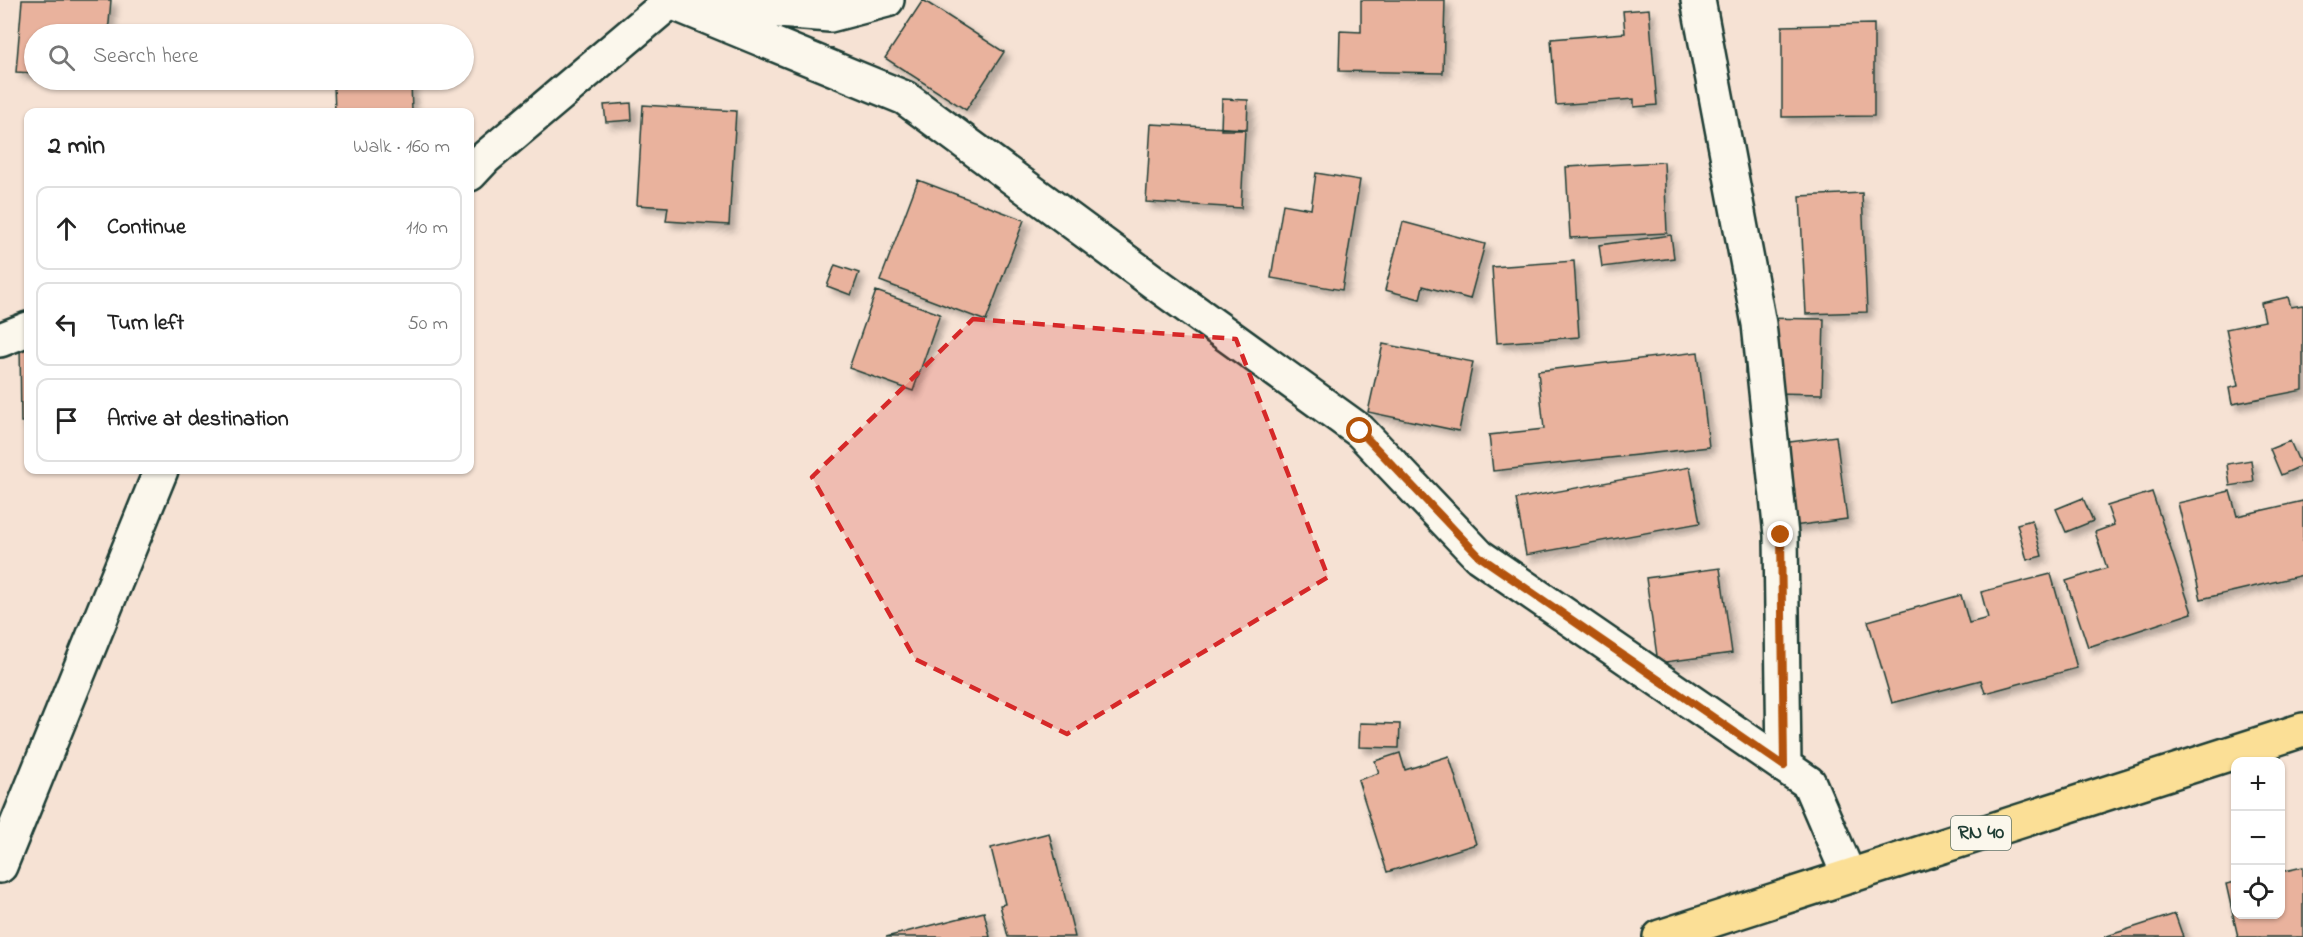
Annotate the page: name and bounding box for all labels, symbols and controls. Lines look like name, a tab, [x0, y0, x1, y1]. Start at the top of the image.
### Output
search box	[24, 24, 474, 90]
icon: search	[45, 41, 78, 74]
text: Search here	[93, 41, 198, 73]
text: 2 min	[48, 128, 105, 166]
text: Walk · 160 m	[353, 133, 450, 162]
icon: ahead	[50, 212, 83, 245]
text: Continue	[107, 212, 186, 244]
text: 110 m	[406, 214, 448, 243]
icon: left	[50, 308, 83, 341]
text: Turn left	[107, 308, 184, 340]
text: 50 m	[407, 310, 448, 339]
icon: arrive	[50, 404, 83, 437]
text: Arrive at destination	[107, 404, 289, 436]
route start	[1346, 417, 1372, 443]
route end	[1767, 521, 1793, 547]
map controls	[2231, 757, 2285, 919]
button: +	[2231, 757, 2285, 811]
button: −	[2231, 811, 2285, 865]
road number: RN 40	[1951, 816, 2011, 850]
button: locate	[2231, 865, 2285, 919]

